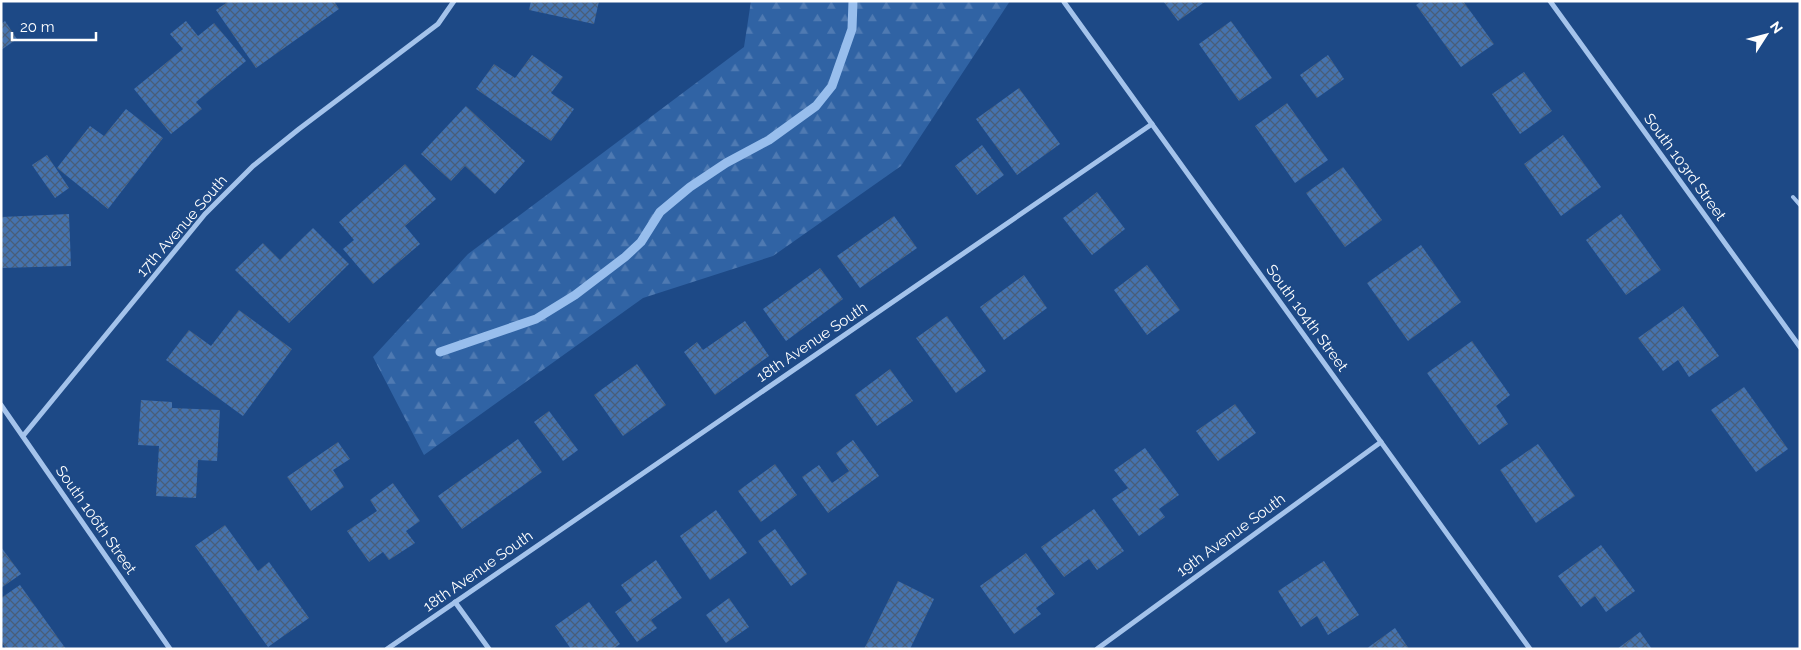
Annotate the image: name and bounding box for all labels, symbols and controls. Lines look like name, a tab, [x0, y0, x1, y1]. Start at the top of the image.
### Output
scale bar	[12, 10, 96, 42]
north arrow	[1741, 10, 1791, 60]
text: 20 m	[20, 18, 55, 36]
text: N	[1767, 18, 1786, 36]
street label: South 103rd Street	[1640, 110, 1730, 224]
street label: 17th Avenue South	[133, 172, 231, 280]
street label: South 104th Street	[1262, 261, 1352, 375]
street label: 18th Avenue South	[753, 298, 871, 386]
street label: South 106th Street	[52, 462, 140, 578]
street label: 19th Avenue South	[1173, 490, 1289, 580]
street label: 18th Avenue South	[420, 526, 536, 616]

